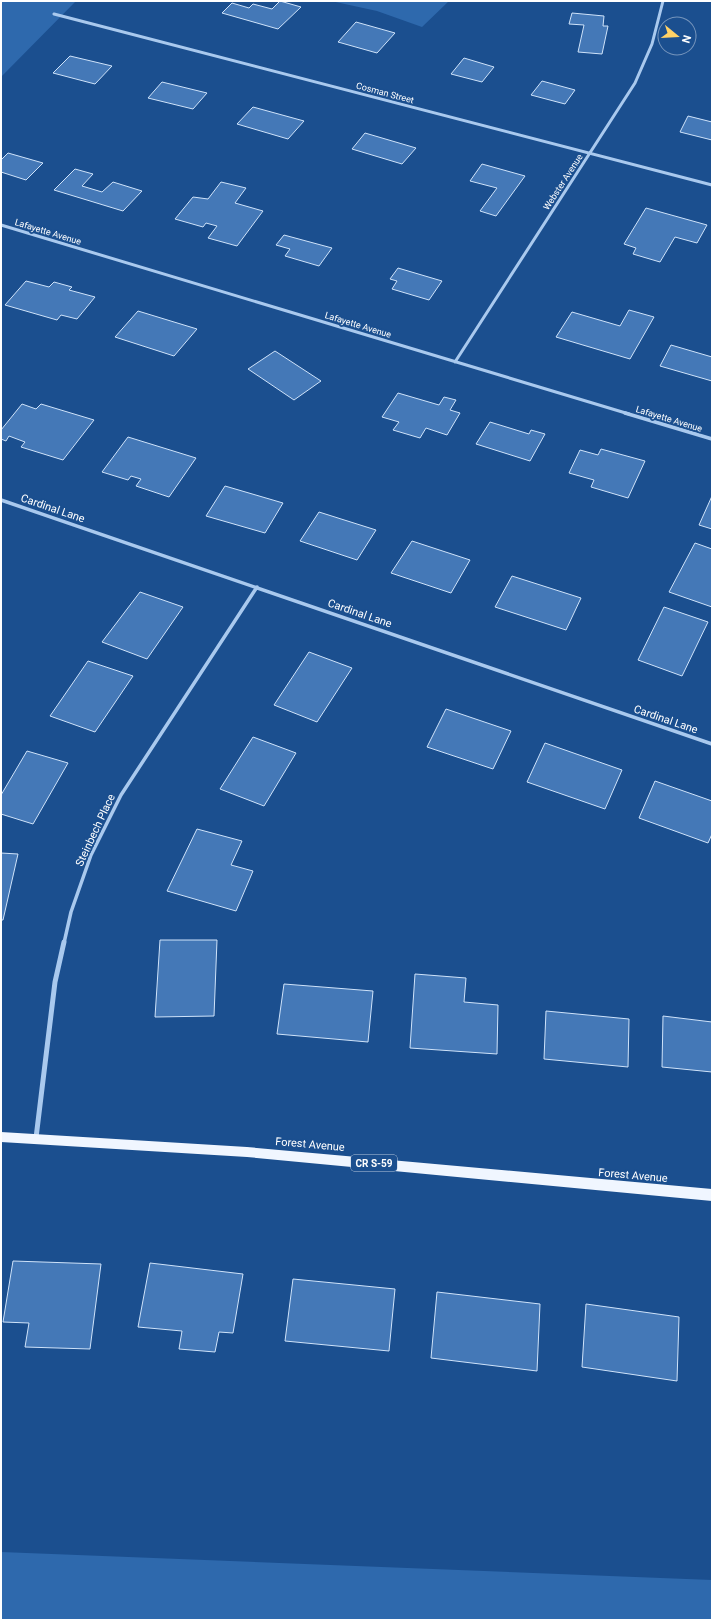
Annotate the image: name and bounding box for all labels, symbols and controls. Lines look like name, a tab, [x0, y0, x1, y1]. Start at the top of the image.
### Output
north arrow	[657, 16, 697, 56]
text: N	[679, 33, 693, 45]
street label: Cosman Street	[355, 80, 415, 106]
street label: Webster Avenue	[541, 152, 585, 212]
street label: Lafayette Avenue	[14, 217, 83, 247]
street label: Lafayette Avenue	[324, 310, 393, 340]
street label: Lafayette Avenue	[635, 404, 704, 434]
street label: Cardinal Lane	[19, 491, 87, 526]
street label: Cardinal Lane	[326, 596, 394, 631]
street label: Cardinal Lane	[632, 702, 700, 737]
street label: Steinbech Place	[73, 792, 118, 869]
street label: Forest Avenue	[275, 1135, 345, 1154]
road number: CR S-59	[351, 1155, 397, 1171]
street label: Forest Avenue	[598, 1166, 668, 1185]

